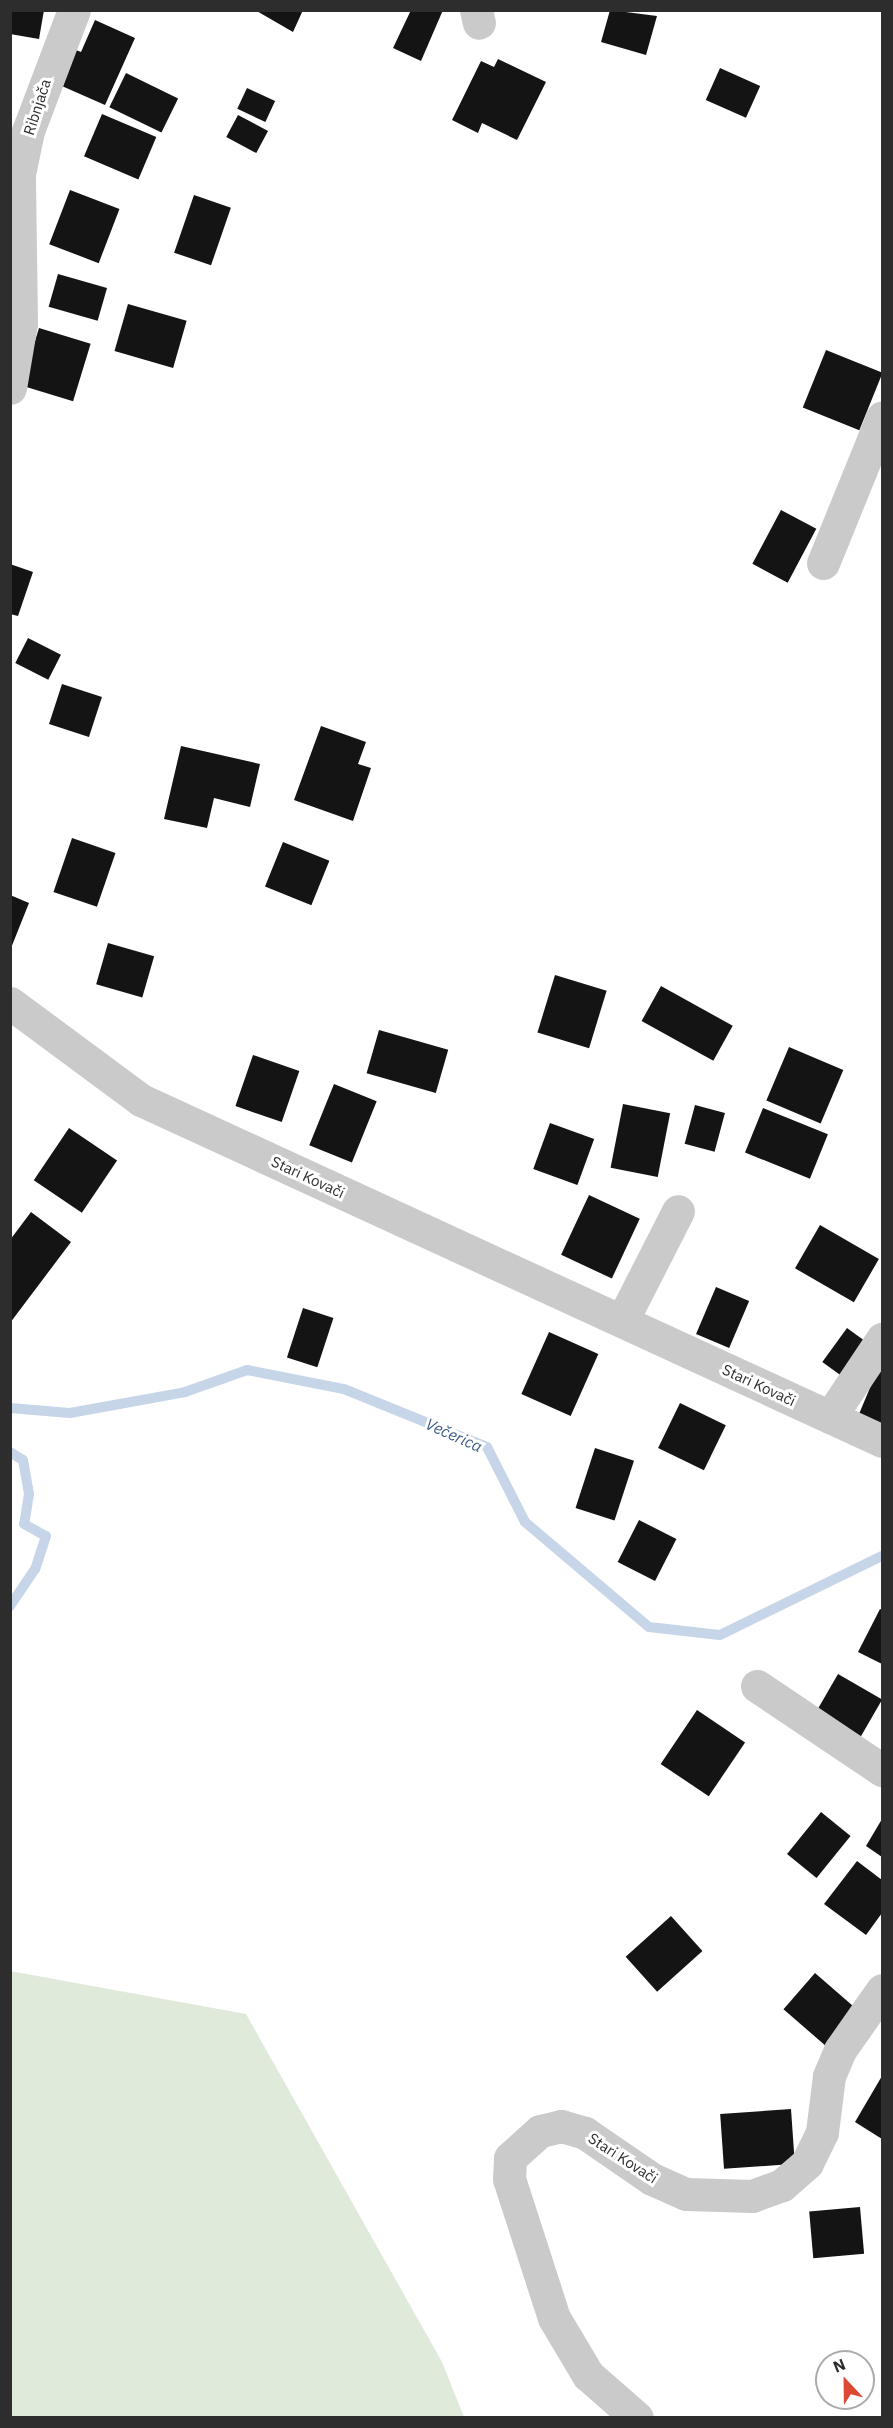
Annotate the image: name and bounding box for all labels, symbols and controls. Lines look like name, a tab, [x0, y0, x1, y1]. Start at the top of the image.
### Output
street label: Ribnjača	[19, 77, 55, 137]
street label: Stari Kovači	[269, 1152, 347, 1202]
street label: Stari Kovači	[720, 1360, 798, 1410]
water label: Večerica	[423, 1414, 485, 1456]
street label: Stari Kovači	[585, 2129, 661, 2187]
north arrow	[815, 2350, 875, 2410]
text: N	[830, 2354, 848, 2377]

